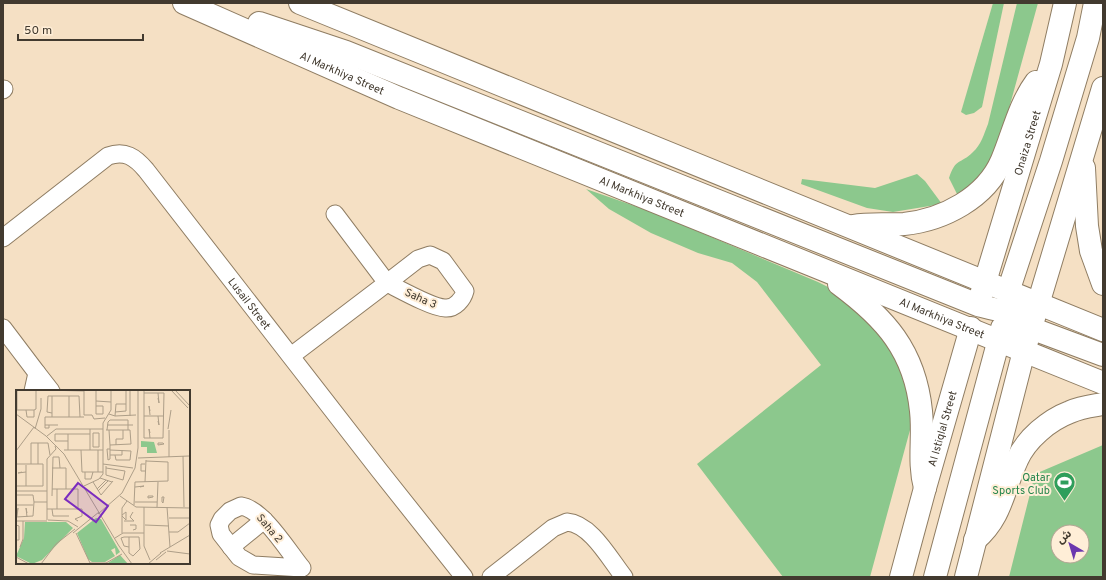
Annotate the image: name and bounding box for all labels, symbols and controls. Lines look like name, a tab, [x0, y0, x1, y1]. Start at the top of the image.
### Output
scale bar	[18, 16, 143, 42]
text: 50 m	[24, 23, 52, 39]
street label: Al Markhiya Street	[297, 49, 386, 99]
street label: Onaiza Street	[1012, 109, 1045, 177]
street label: Al Markhiya Street	[597, 174, 686, 221]
street label: Lusail Street	[224, 275, 273, 333]
street label: Saha 3	[402, 286, 439, 312]
street label: Al Markhiya Street	[897, 295, 986, 342]
street label: Al Istiqlal Street	[925, 389, 961, 468]
inset map	[16, 390, 190, 564]
sports icon: Qatar Sports Club	[1052, 470, 1078, 503]
place label: Qatar Sports Club	[992, 471, 1051, 498]
street label: Saha 2	[253, 511, 285, 546]
north arrow	[1050, 524, 1090, 564]
text: ش	[1054, 527, 1075, 547]

